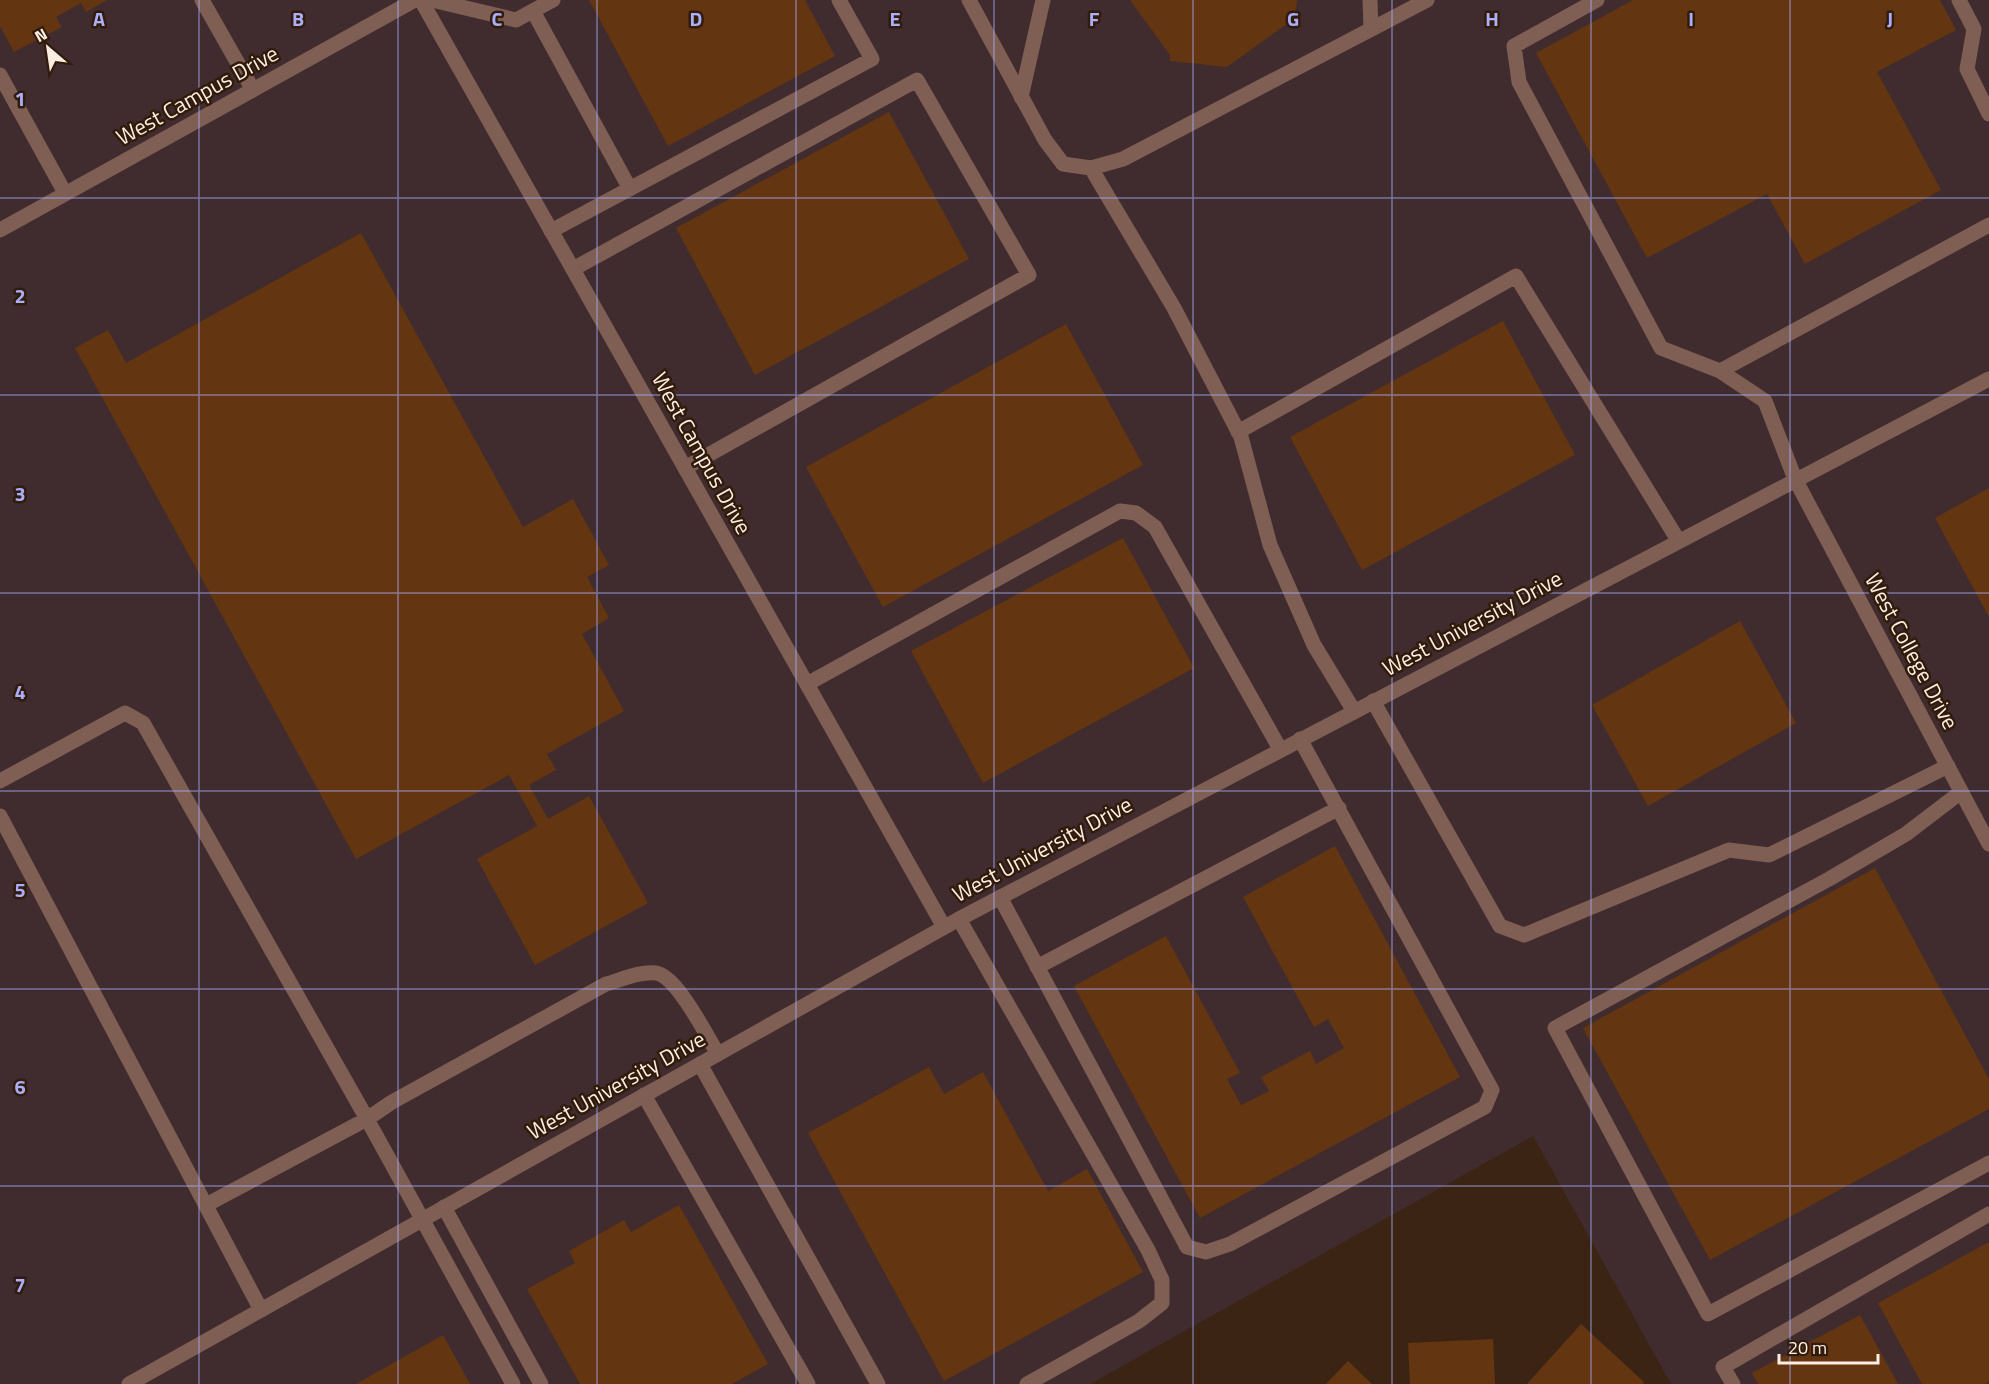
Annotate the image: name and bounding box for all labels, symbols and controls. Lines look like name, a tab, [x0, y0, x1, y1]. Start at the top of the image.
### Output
text: A	[93, 3, 105, 34]
text: B	[292, 3, 304, 34]
text: C	[492, 3, 503, 34]
text: D	[690, 3, 702, 34]
text: E	[889, 3, 901, 34]
text: F	[1089, 3, 1100, 34]
text: G	[1287, 3, 1299, 34]
text: H	[1485, 3, 1499, 34]
text: I	[1688, 3, 1694, 34]
text: J	[1887, 3, 1893, 34]
north arrow	[18, 18, 78, 78]
text: N	[30, 22, 51, 48]
street label: West Campus Drive	[110, 36, 284, 154]
text: 1	[14, 83, 26, 114]
text: 2	[14, 280, 26, 311]
street label: West Campus Drive	[643, 366, 761, 540]
text: 3	[14, 478, 26, 509]
street label: West University Drive	[1376, 561, 1568, 685]
street label: West College Drive	[1856, 567, 1968, 735]
text: 4	[14, 676, 26, 707]
street label: West University Drive	[946, 787, 1138, 911]
text: 5	[14, 874, 26, 905]
street label: West University Drive	[521, 1022, 711, 1148]
text: 6	[14, 1071, 26, 1102]
text: 7	[14, 1269, 26, 1300]
scale bar	[1779, 1327, 1878, 1365]
text: 20 m	[1788, 1334, 1827, 1361]

